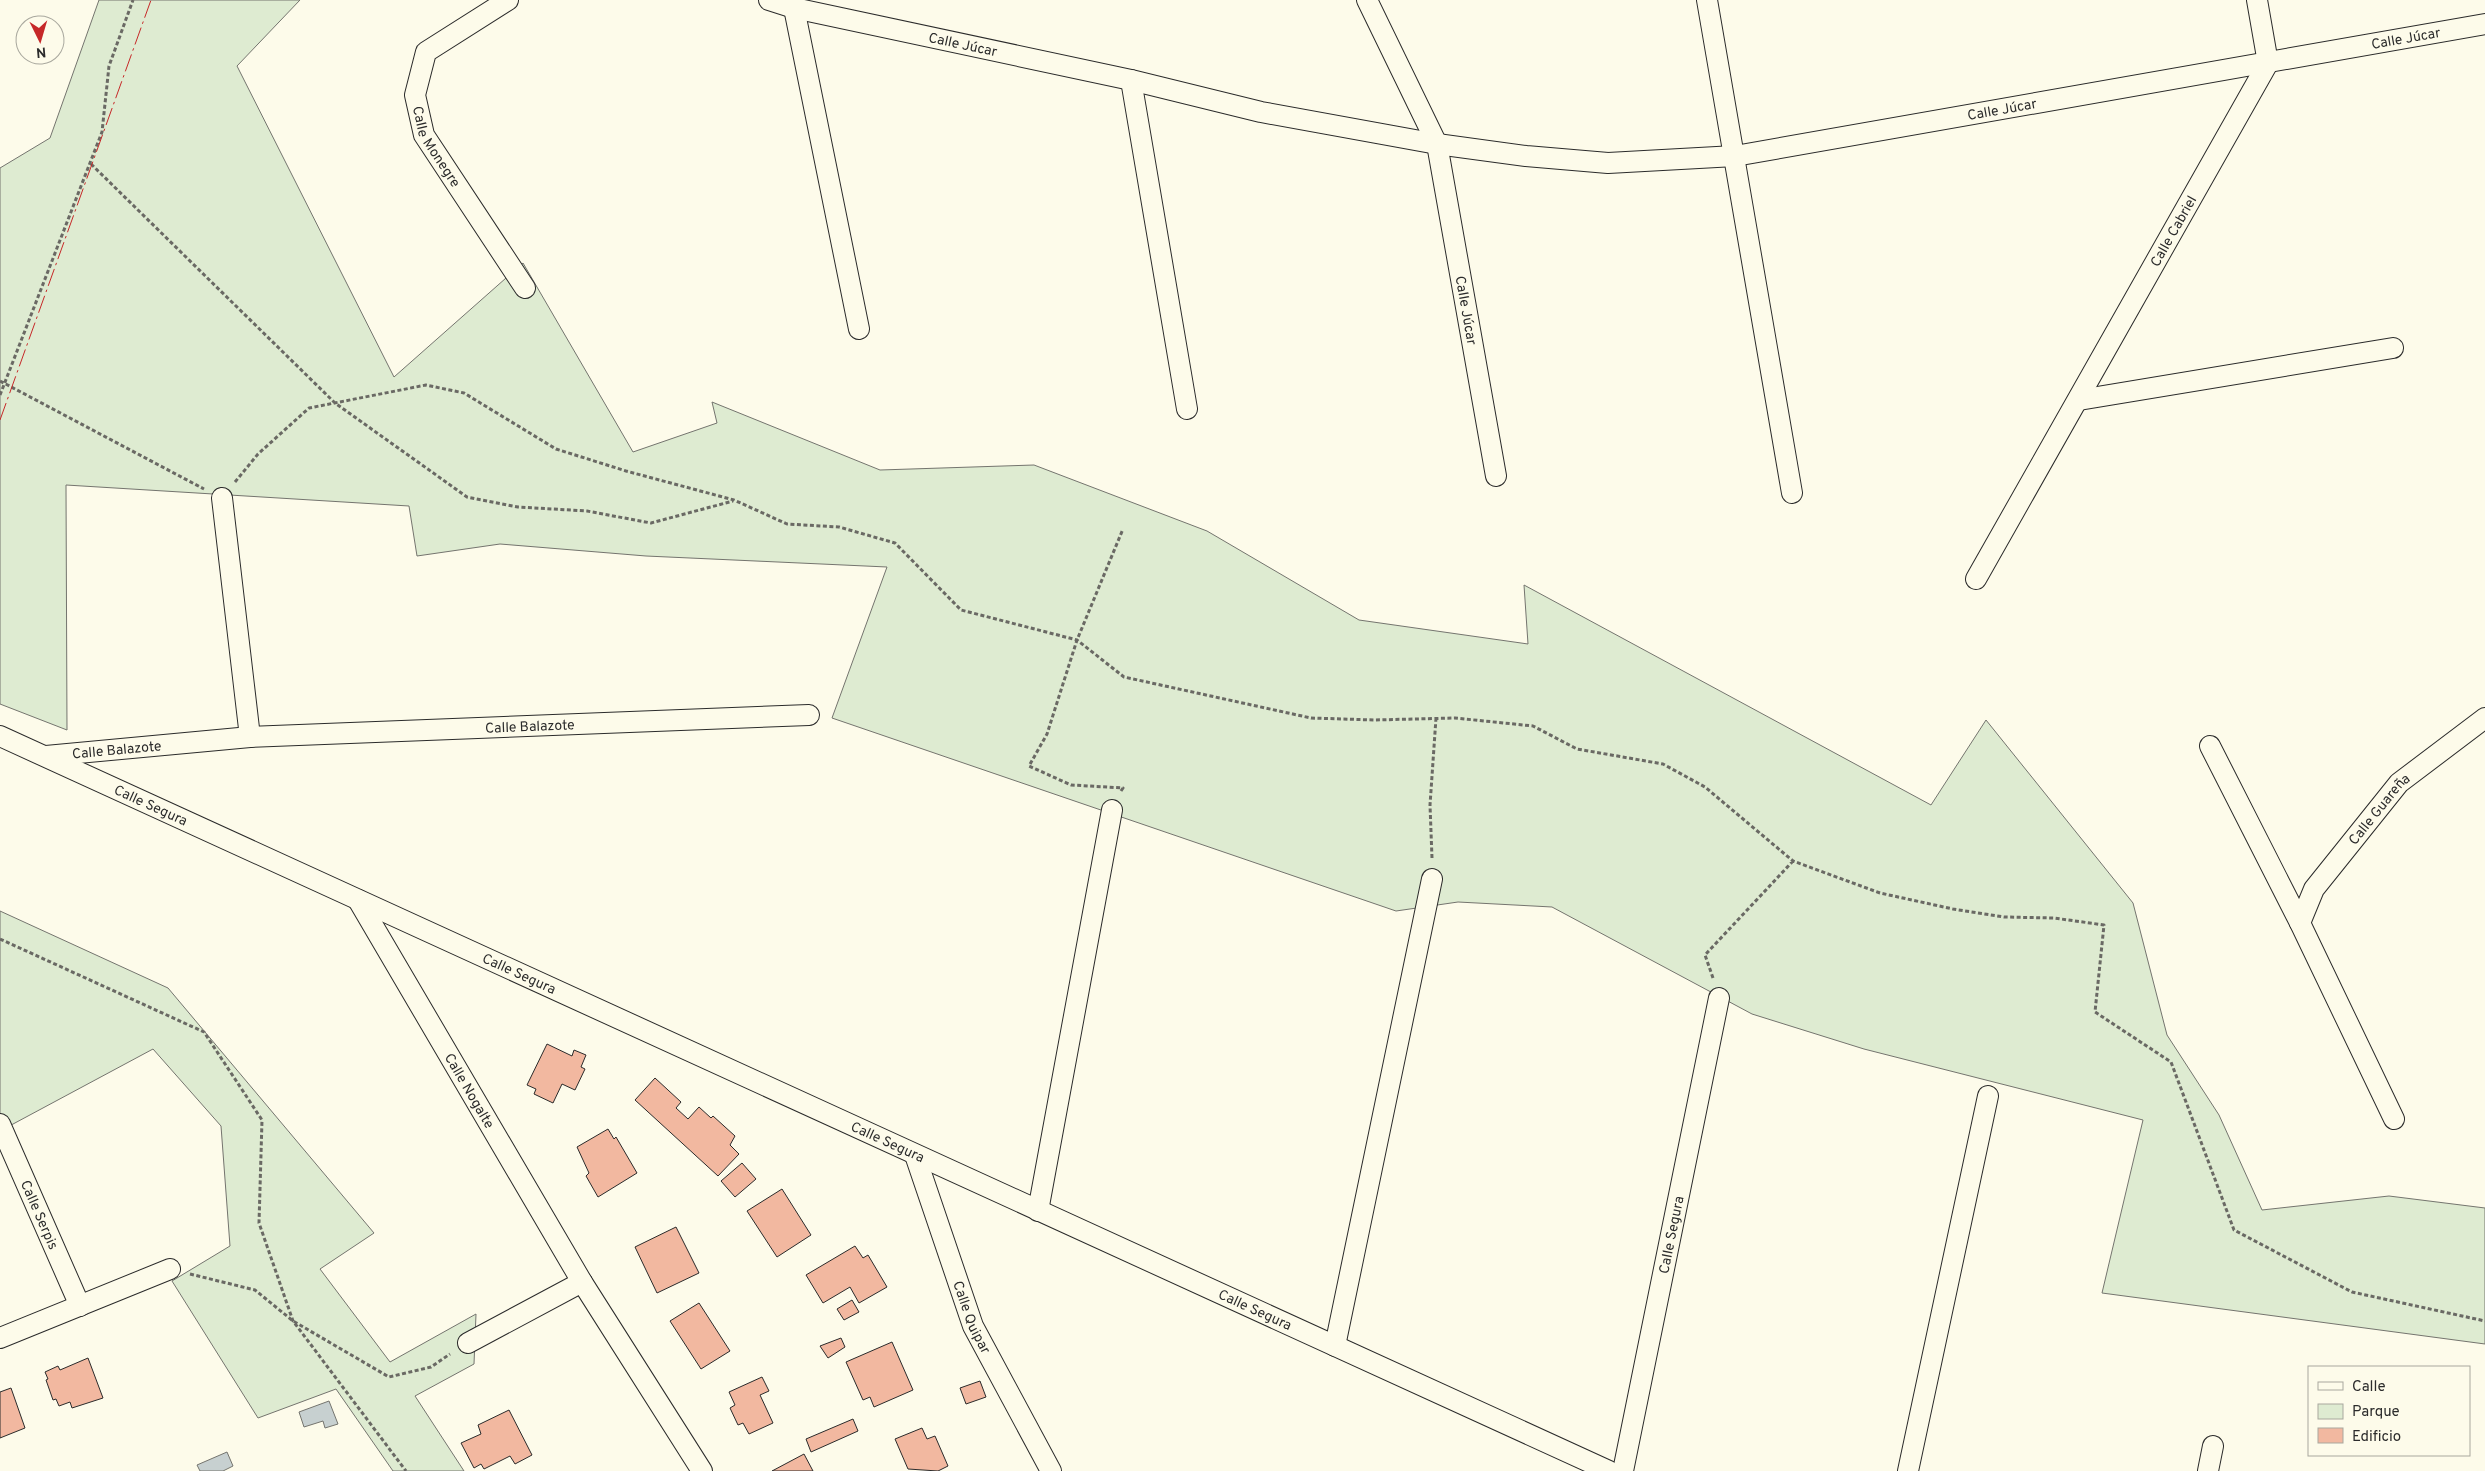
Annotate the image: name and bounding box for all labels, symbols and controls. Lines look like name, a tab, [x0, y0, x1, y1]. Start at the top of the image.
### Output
north arrow	[15, 15, 65, 65]
street label: Calle Júcar	[2370, 25, 2443, 54]
street label: Calle Júcar	[927, 30, 999, 61]
text: N	[35, 43, 47, 60]
street label: Calle Júcar	[1966, 96, 2039, 125]
street label: Calle Monegre	[408, 105, 463, 191]
street label: Calle Cabriel	[2147, 193, 2201, 270]
street label: Calle Júcar	[1451, 275, 1480, 347]
street label: Calle Balazote	[485, 717, 575, 738]
street label: Calle Balazote	[71, 738, 162, 764]
street label: Calle Guareña	[2346, 771, 2414, 849]
street label: Calle Segura	[111, 782, 190, 830]
street label: Calle Segura	[479, 950, 558, 999]
street label: Calle Nogalte	[440, 1051, 497, 1132]
street label: Calle Segura	[848, 1119, 927, 1167]
street label: Calle Serpis	[16, 1178, 61, 1252]
street label: Calle Segura	[1656, 1195, 1689, 1276]
street label: Calle Quipar	[948, 1279, 994, 1358]
street label: Calle Segura	[1215, 1287, 1294, 1335]
legend	[2308, 1366, 2470, 1456]
text: Calle	[2352, 1378, 2386, 1397]
text: Parque	[2352, 1403, 2400, 1422]
text: Edificio	[2352, 1428, 2401, 1447]

